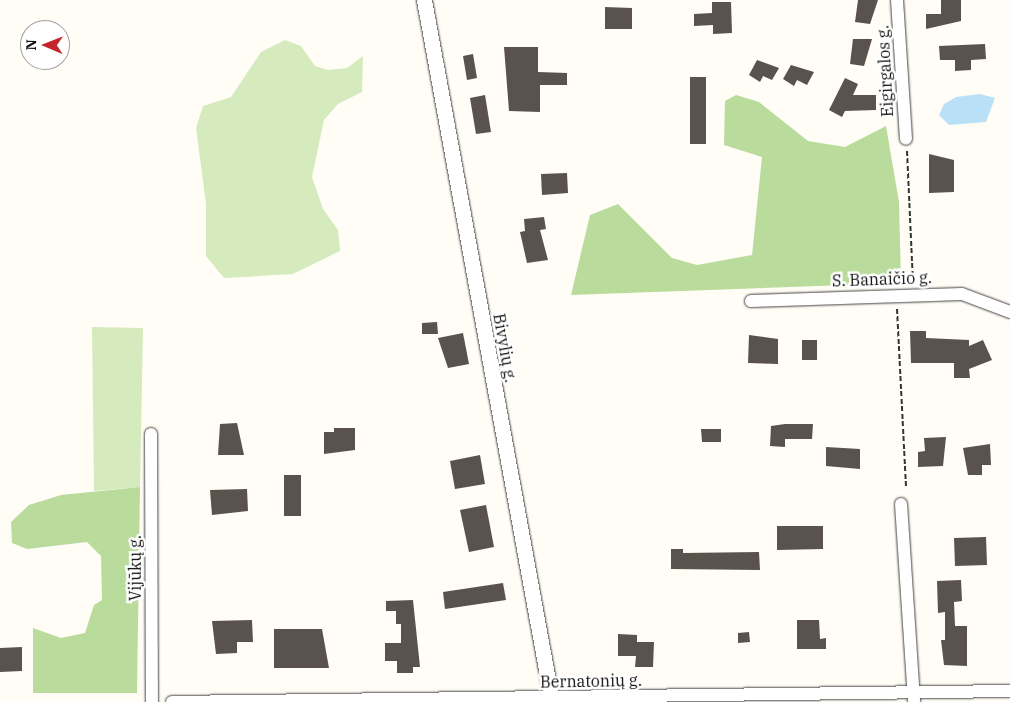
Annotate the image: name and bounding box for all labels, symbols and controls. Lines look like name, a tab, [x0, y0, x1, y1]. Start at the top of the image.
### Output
north arrow	[20, 20, 70, 70]
street label: Eigirgalos g.	[873, 25, 897, 117]
text: N	[22, 39, 40, 50]
street label: S. Banaičio g.	[832, 268, 932, 290]
street label: Bivylių g.	[489, 312, 521, 384]
street label: Vijūkų g.	[125, 535, 145, 601]
street label: Bernatonių g.	[540, 671, 642, 691]

